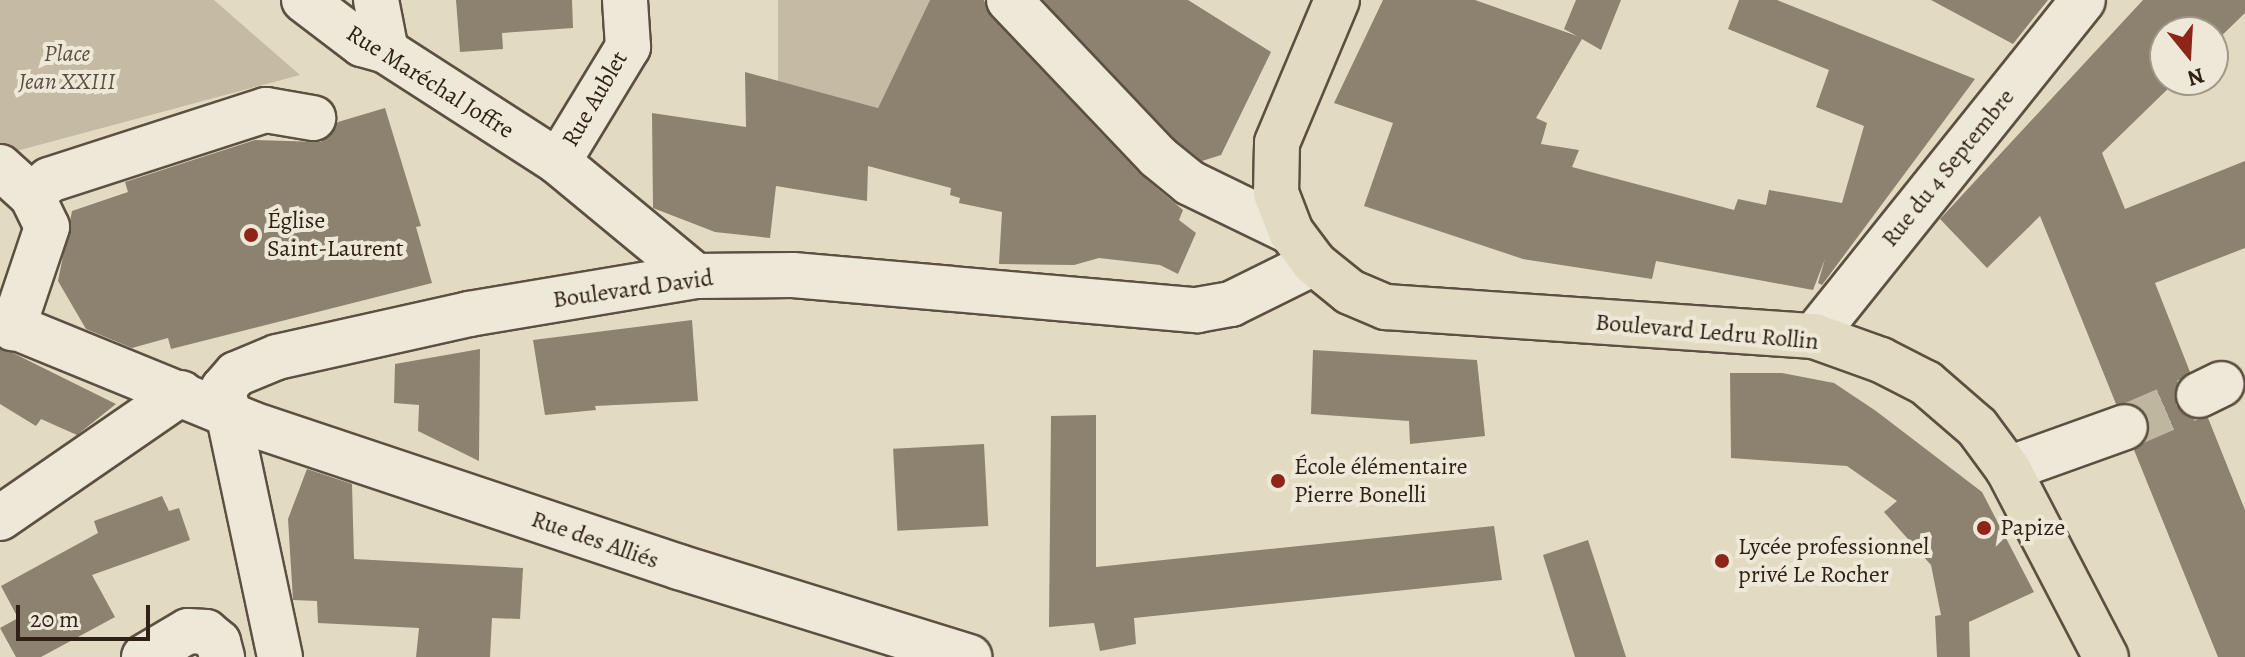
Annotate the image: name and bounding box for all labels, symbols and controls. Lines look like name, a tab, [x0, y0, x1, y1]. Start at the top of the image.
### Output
north arrow	[2149, 16, 2229, 96]
street label: Rue Maréchal Joffre	[341, 19, 519, 145]
park label: Place Jean XXIII	[18, 40, 116, 96]
street label: Rue Aublet	[556, 46, 634, 152]
text: N	[2184, 60, 2208, 94]
street label: Rue du 4 Septembre	[1875, 83, 2021, 253]
place label: Église Saint-Laurent	[267, 207, 404, 263]
marker: Église Saint-Laurent	[242, 226, 260, 244]
street label: Boulevard David	[551, 263, 715, 315]
street label: Boulevard Ledru Rollin	[1594, 308, 1820, 356]
place label: École élémentaire Pierre Bonelli	[1294, 453, 1468, 509]
marker: École élémentaire Pierre Bonelli	[1269, 472, 1287, 490]
street label: Rue des Alliés	[527, 505, 663, 575]
place label: Papize	[2000, 514, 2065, 542]
marker: Papize	[1975, 519, 1993, 537]
place label: Lycée professionnel privé Le Rocher	[1738, 533, 1929, 589]
marker: Lycée professionnel privé Le Rocher	[1713, 552, 1731, 570]
scale bar	[20, 589, 154, 639]
text: 20 m	[30, 603, 79, 635]

